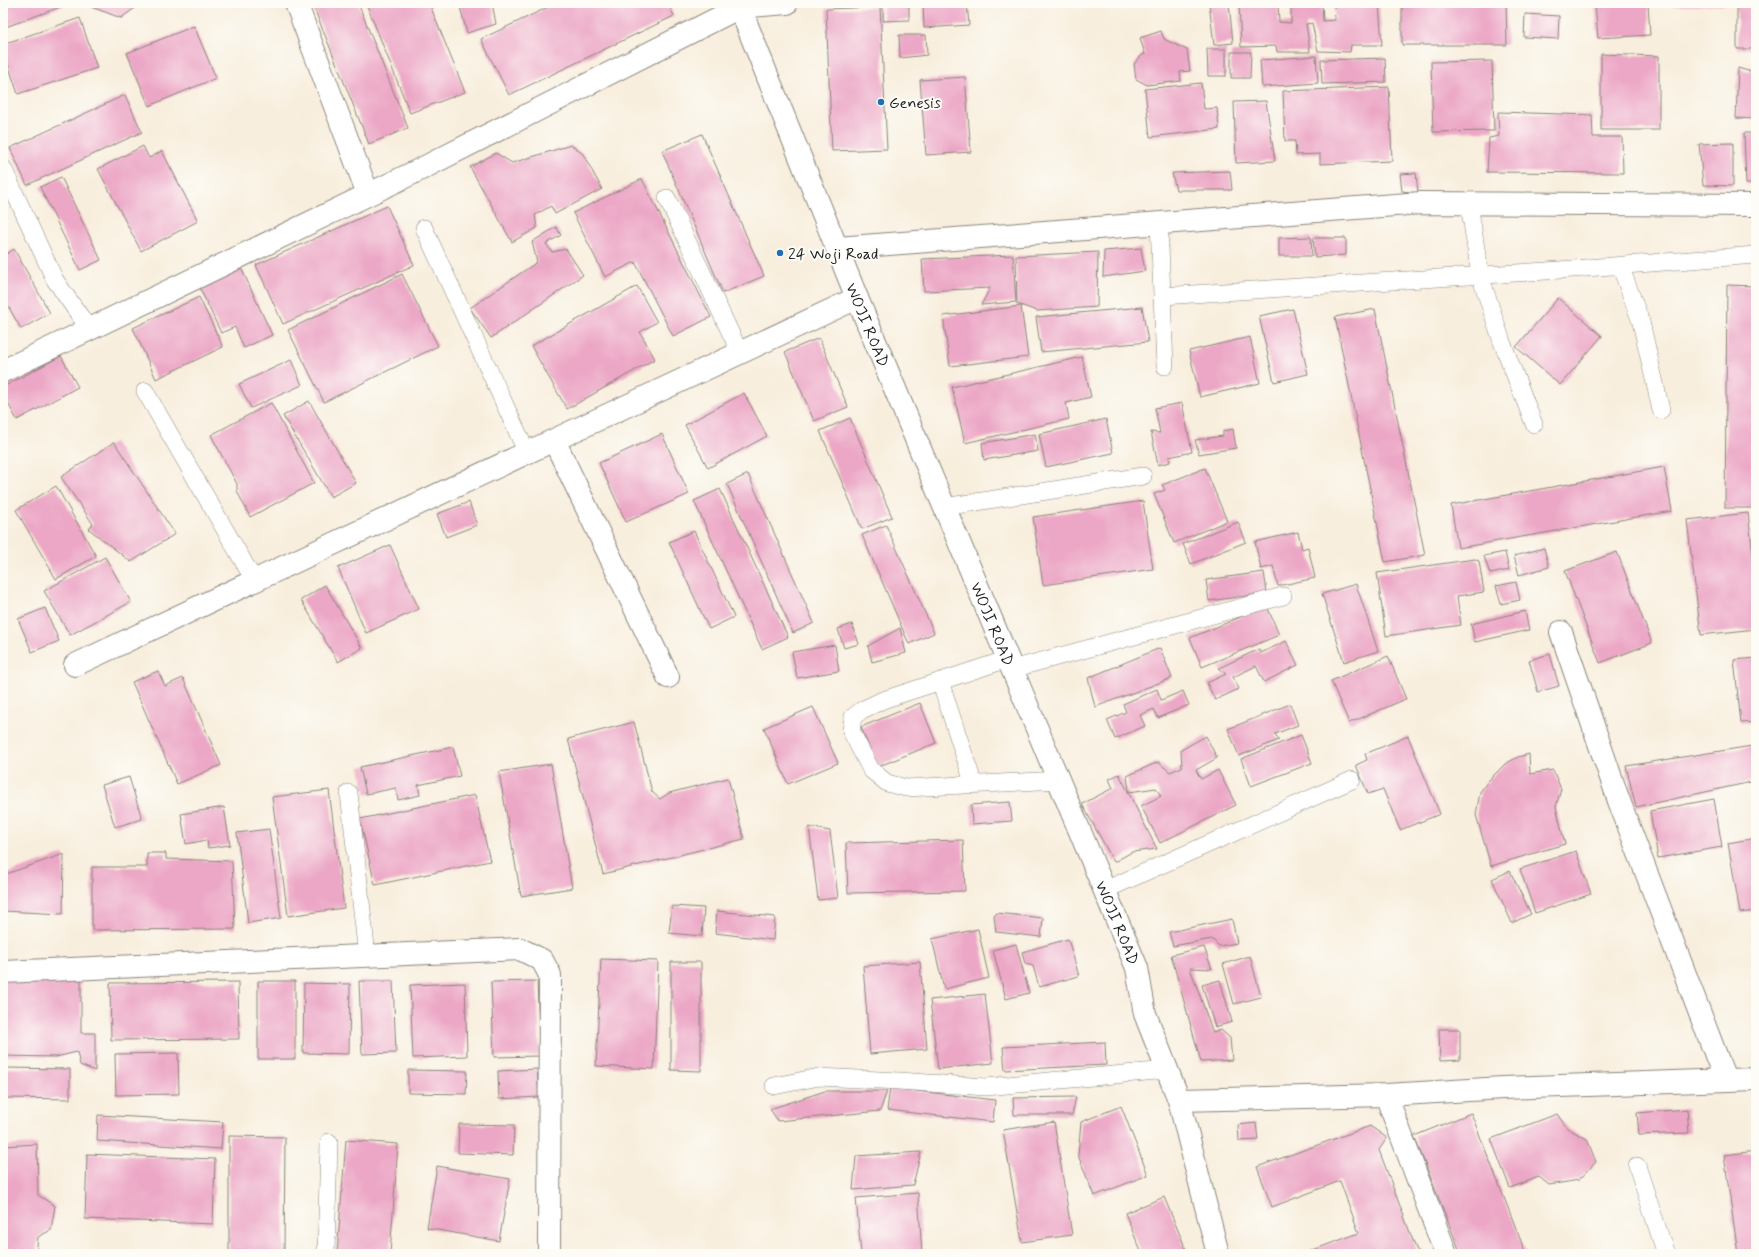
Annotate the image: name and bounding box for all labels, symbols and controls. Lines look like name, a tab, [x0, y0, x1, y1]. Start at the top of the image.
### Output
place label: Genesis	[889, 93, 941, 114]
marker: Genesis	[876, 97, 886, 107]
place label: 24 Woji Road	[788, 244, 878, 265]
marker: 24 Woji Road	[775, 248, 785, 258]
street label: WOJI ROAD	[840, 280, 894, 370]
street label: WOJI ROAD	[965, 579, 1019, 669]
street label: WOJI ROAD	[1090, 878, 1143, 968]

